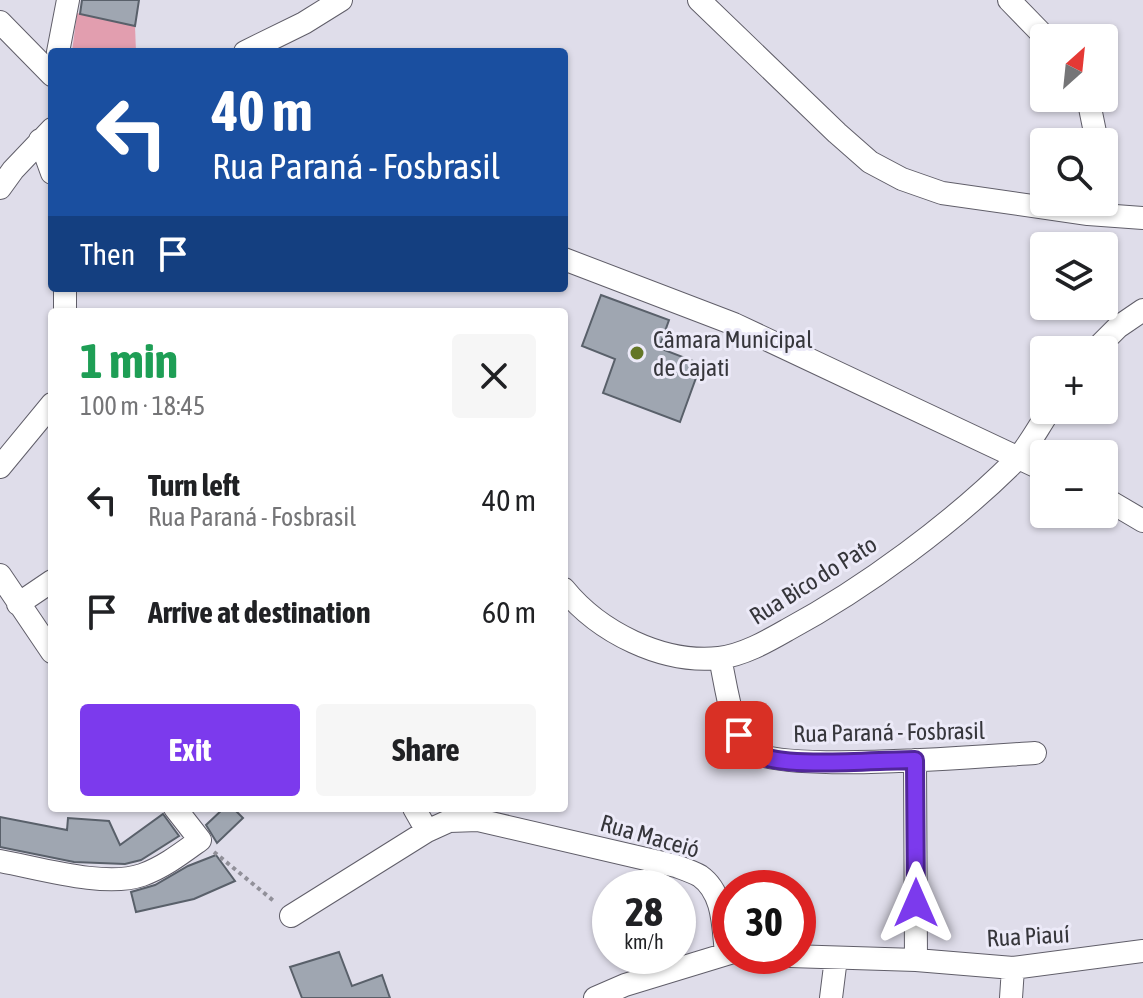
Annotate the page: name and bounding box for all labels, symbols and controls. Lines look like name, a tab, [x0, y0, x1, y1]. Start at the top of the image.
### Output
north arrow	[1030, 24, 1118, 112]
map controls	[1030, 24, 1118, 528]
text: 40 m	[212, 79, 313, 143]
icon: left	[80, 80, 184, 184]
button: search	[1030, 128, 1118, 216]
text: Rua Paraná - Fosbrasil	[212, 145, 500, 187]
icon: arrive	[151, 232, 195, 276]
button: layers	[1030, 232, 1118, 320]
text: Then	[80, 237, 135, 271]
place label: Câmara Municipal de Cajati	[653, 326, 813, 381]
text: 1 min	[80, 333, 178, 388]
button: close	[452, 334, 536, 418]
button: +	[1030, 336, 1118, 424]
marker: Câmara Municipal de Cajati	[628, 344, 646, 362]
text: 100 m · 18:45	[80, 391, 205, 421]
button: −	[1030, 440, 1118, 528]
text: Turn left	[148, 468, 240, 502]
icon: left	[80, 478, 124, 522]
text: 40 m	[482, 483, 536, 517]
text: Rua Paraná - Fosbrasil	[148, 502, 356, 532]
street label: Rua Bico do Pato	[744, 530, 882, 630]
icon: arrive	[80, 590, 124, 634]
text: Arrive at destination	[148, 595, 370, 629]
text: 60 m	[482, 595, 536, 629]
pin	[705, 701, 773, 769]
button: Exit	[80, 704, 300, 796]
button: Share	[316, 704, 536, 796]
icon: arrive	[717, 713, 761, 757]
street label: Rua Paraná - Fosbrasil	[793, 717, 986, 747]
street label: Rua Maceió	[597, 809, 703, 863]
position arrow	[874, 861, 958, 945]
speed limit sign: 30	[712, 870, 816, 974]
text: 28	[625, 889, 663, 934]
street label: Rua Piauí	[986, 920, 1070, 952]
text: km/h	[624, 930, 664, 953]

